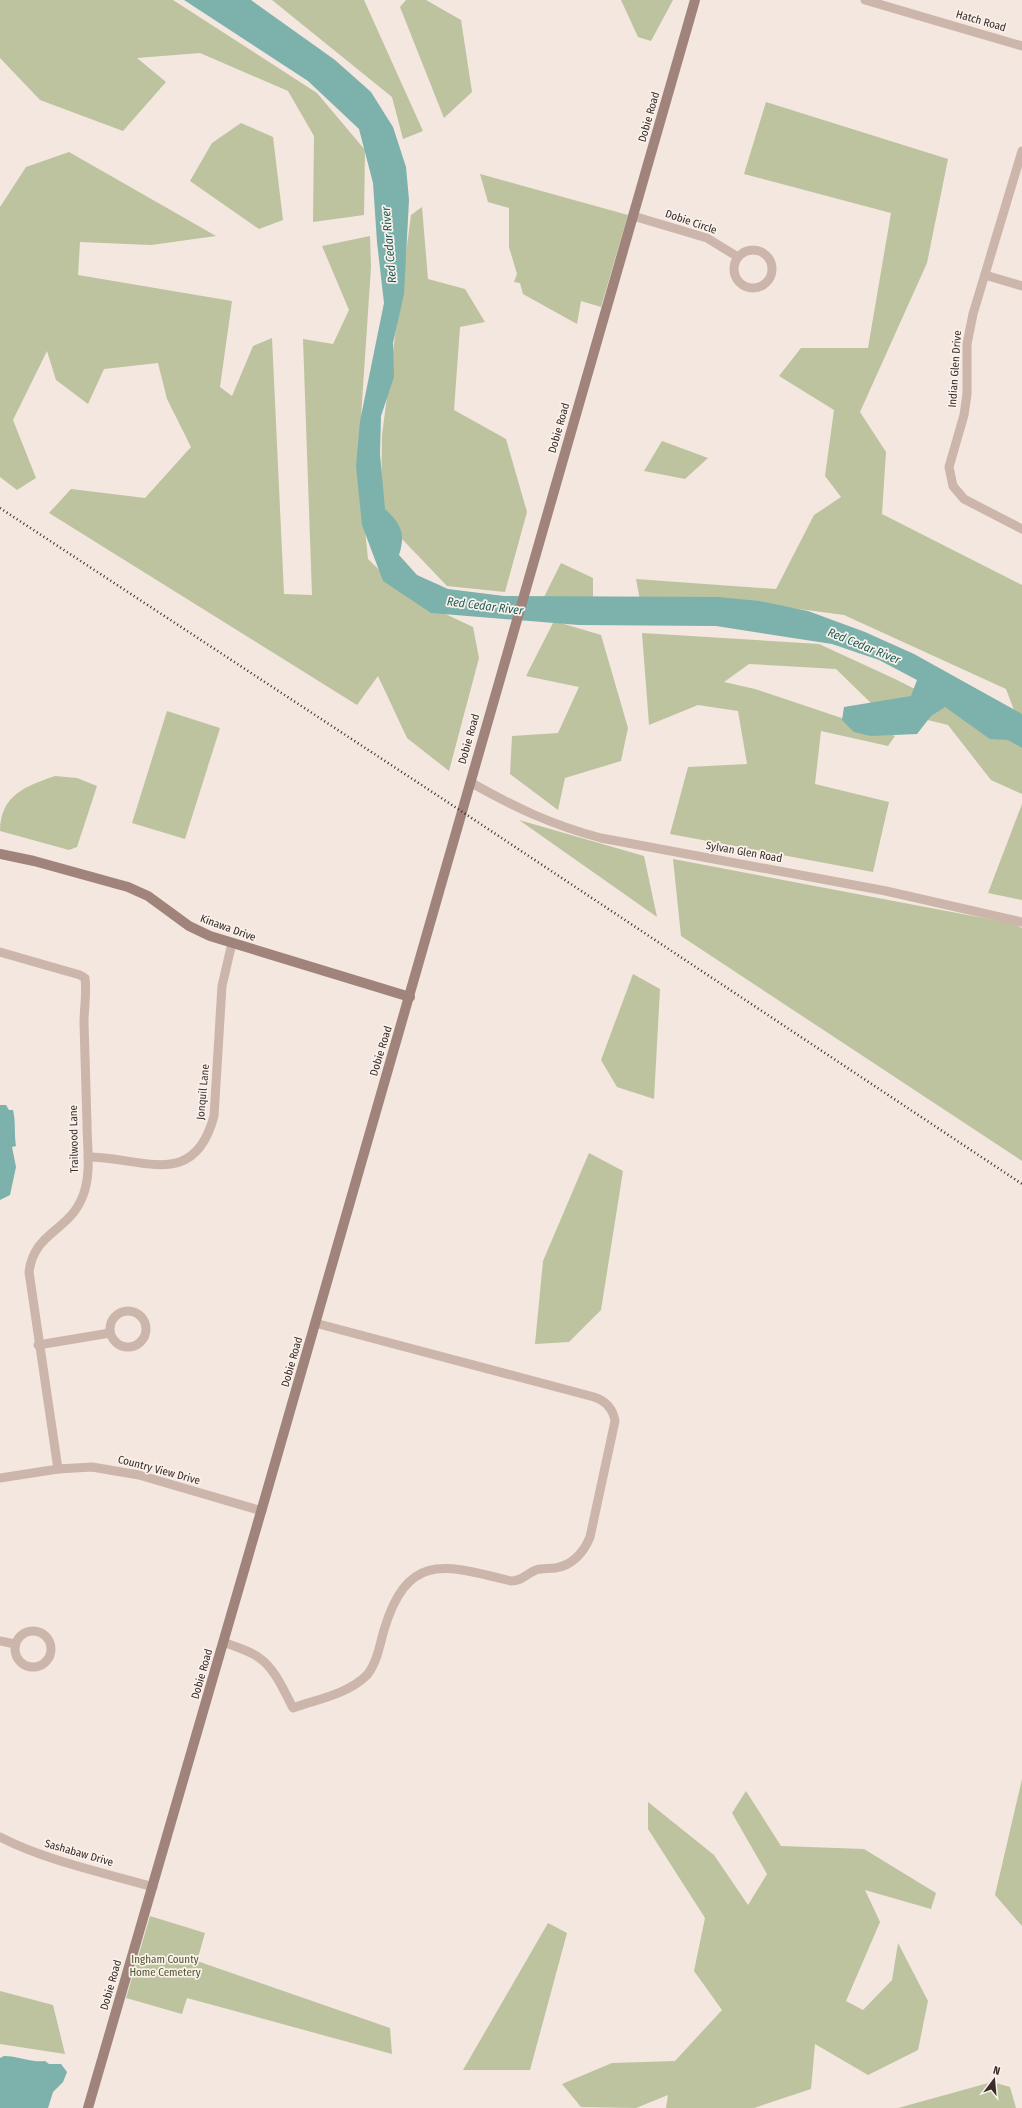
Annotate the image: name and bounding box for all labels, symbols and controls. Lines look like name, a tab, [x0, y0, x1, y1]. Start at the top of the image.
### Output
street label: Hatch Road	[955, 8, 1007, 34]
street label: Dobie Road	[636, 90, 662, 144]
water label: Red Cedar River	[379, 205, 399, 284]
street label: Dobie Circle	[663, 207, 719, 237]
street label: Indian Glen Drive	[946, 330, 964, 408]
street label: Dobie Road	[546, 401, 572, 455]
water label: Red Cedar River	[446, 594, 525, 618]
water label: Red Cedar River	[826, 625, 903, 667]
street label: Dobie Road	[456, 712, 482, 766]
street label: Sylvan Glen Road	[705, 839, 783, 865]
street label: Kinawa Drive	[199, 912, 257, 944]
street label: Dobie Road	[367, 1024, 395, 1078]
street label: Jonquil Lane	[194, 1064, 212, 1120]
street label: Trailwood Lane	[67, 1105, 81, 1173]
street label: Dobie Road	[279, 1335, 305, 1389]
street label: Country View Drive	[116, 1453, 202, 1487]
street label: Dobie Road	[189, 1647, 215, 1701]
street label: Sashabaw Drive	[43, 1837, 115, 1869]
park label: Ingham County Home Cemetery	[129, 1953, 201, 1979]
street label: Dobie Road	[98, 1958, 124, 2012]
north arrow	[974, 2060, 1014, 2100]
text: N	[992, 2064, 1002, 2078]

